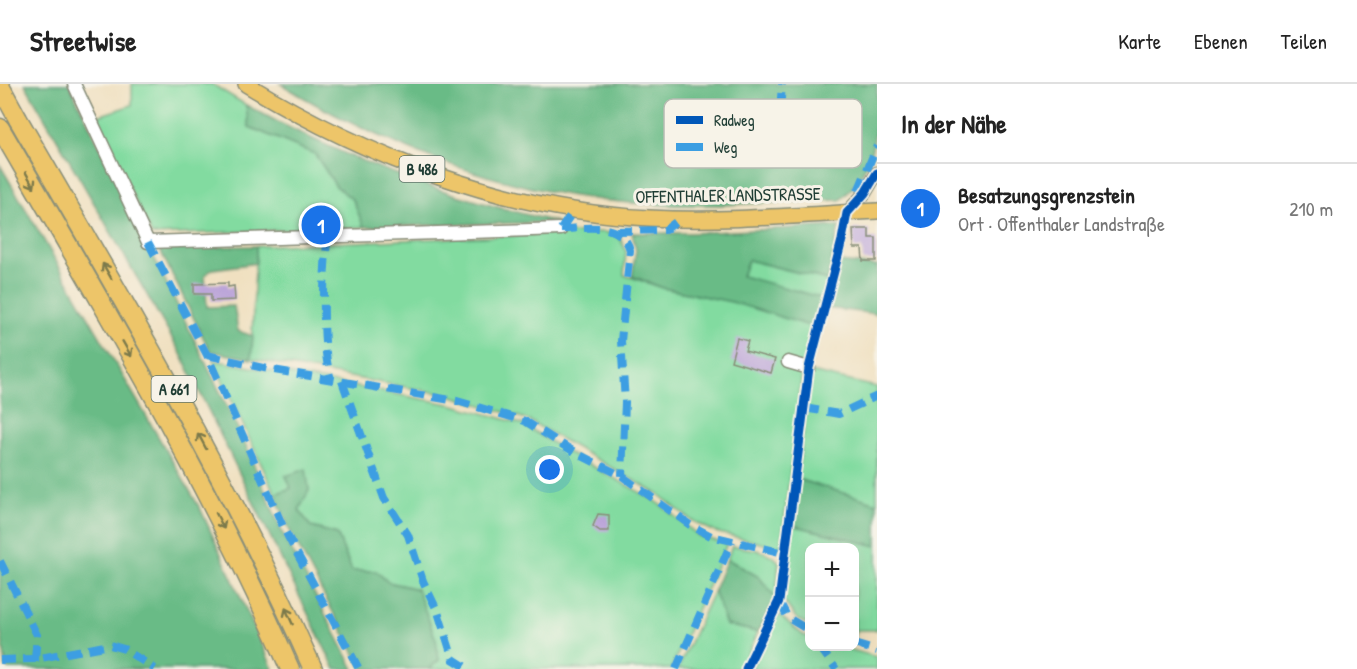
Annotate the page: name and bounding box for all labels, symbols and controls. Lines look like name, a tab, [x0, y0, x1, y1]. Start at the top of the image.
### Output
text: Streetwise	[30, 22, 136, 60]
text: Karte	[1118, 27, 1161, 56]
text: Ebenen	[1194, 27, 1248, 56]
text: Teilen	[1281, 27, 1327, 56]
legend	[664, 99, 862, 168]
text: In der Nähe	[901, 106, 1007, 141]
text: Radweg	[714, 109, 755, 131]
text: Weg	[714, 136, 737, 158]
road number: B 486	[400, 156, 444, 182]
one-way arrow	[24, 171, 36, 188]
text: Besatzungsgrenzstein	[958, 180, 1135, 210]
street label: OFFENTHALER LANDSTRASSE	[635, 181, 821, 209]
text: 1	[917, 195, 924, 222]
text: 210 m	[1289, 195, 1333, 222]
pin: 1	[302, 202, 340, 248]
text: Ort · Offenthaler Landstraße	[958, 210, 1165, 237]
one-way arrow	[101, 263, 113, 280]
one-way arrow	[121, 340, 133, 357]
road number: A 661	[152, 376, 196, 402]
one-way arrow	[196, 433, 207, 451]
your location	[535, 455, 564, 484]
one-way arrow	[215, 511, 226, 529]
map controls	[805, 543, 859, 651]
button: +	[805, 543, 859, 597]
button: −	[805, 597, 859, 651]
one-way arrow	[283, 607, 295, 625]

